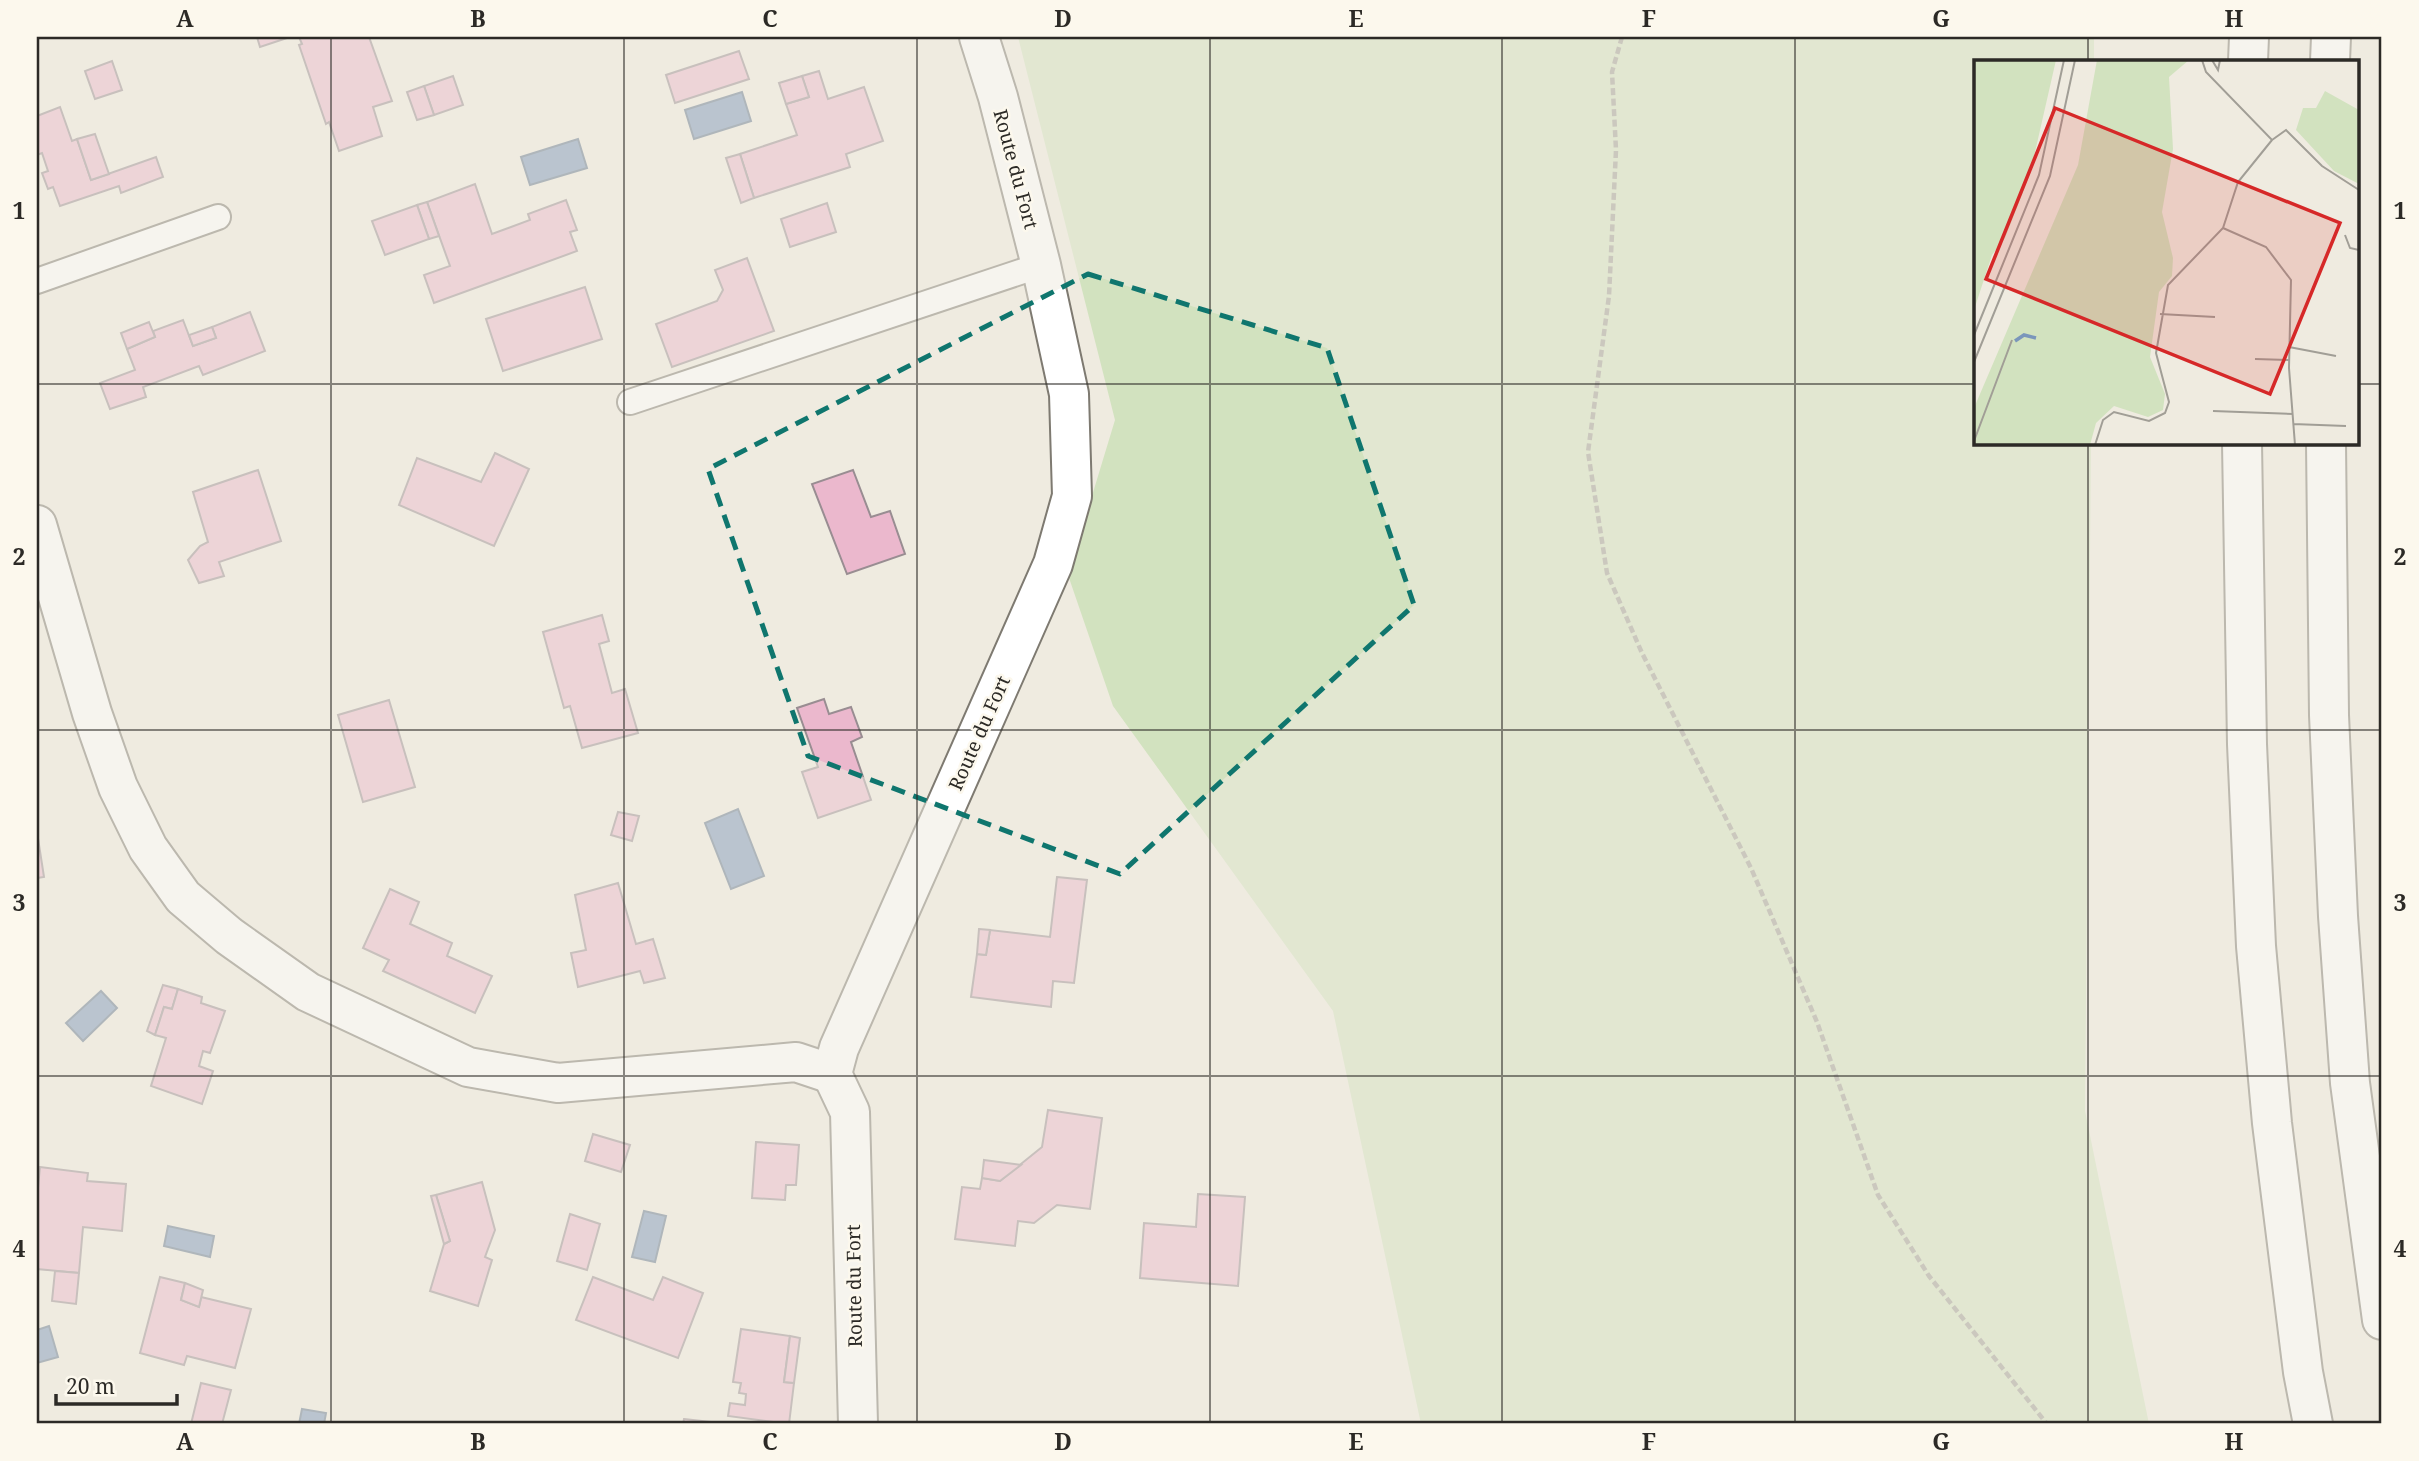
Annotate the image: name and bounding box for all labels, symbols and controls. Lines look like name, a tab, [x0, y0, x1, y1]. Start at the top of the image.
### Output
text: A	[176, 2, 194, 34]
text: B	[470, 2, 486, 34]
text: C	[762, 2, 778, 34]
text: D	[1054, 2, 1072, 34]
text: E	[1348, 2, 1364, 34]
text: F	[1642, 2, 1656, 34]
text: G	[1932, 2, 1950, 34]
text: H	[2225, 2, 2244, 34]
inset map	[1974, 60, 2360, 444]
street label: Route du Fort	[988, 106, 1045, 232]
text: 1	[13, 194, 26, 226]
text: 1	[2394, 194, 2407, 226]
text: 2	[13, 540, 26, 572]
text: 2	[2394, 540, 2407, 572]
street label: Route du Fort	[942, 671, 1016, 794]
text: 3	[13, 886, 26, 918]
text: 3	[2394, 886, 2407, 918]
street label: Route du Fort	[840, 1224, 868, 1348]
text: 4	[13, 1232, 26, 1264]
text: 4	[2394, 1232, 2407, 1264]
scale bar	[56, 1363, 177, 1407]
text: 20 m	[66, 1372, 115, 1400]
text: A	[176, 1425, 194, 1457]
text: B	[470, 1425, 486, 1457]
text: C	[762, 1425, 778, 1457]
text: D	[1054, 1425, 1072, 1457]
text: E	[1348, 1425, 1364, 1457]
text: F	[1642, 1425, 1656, 1457]
text: G	[1932, 1425, 1950, 1457]
text: H	[2225, 1425, 2244, 1457]

